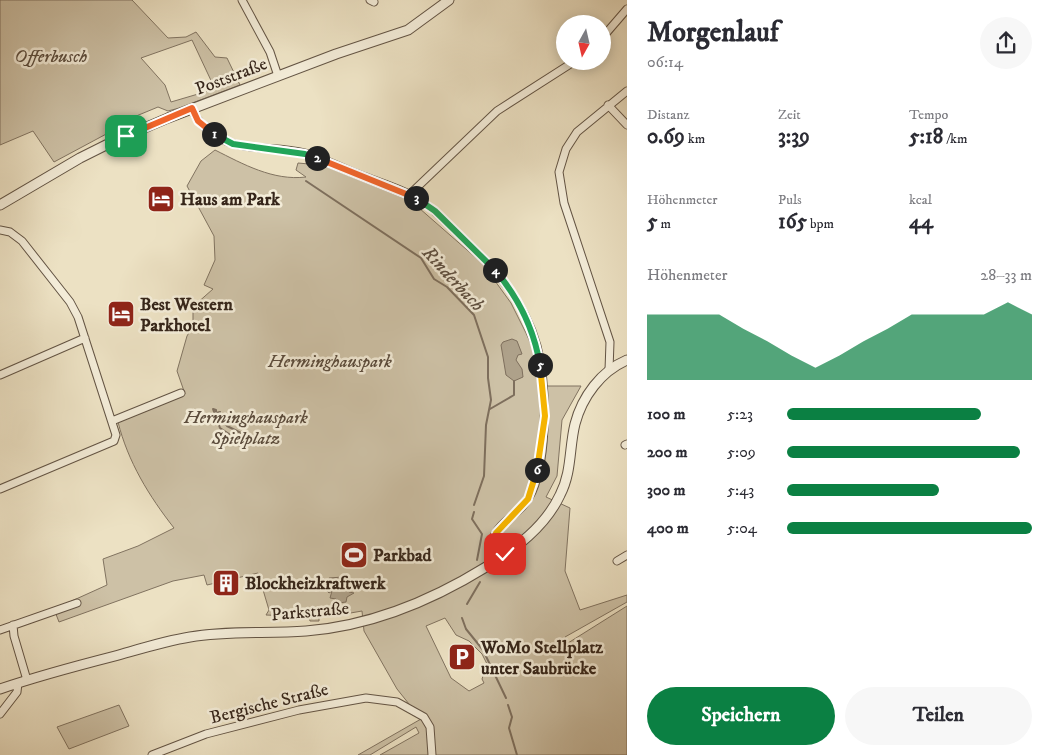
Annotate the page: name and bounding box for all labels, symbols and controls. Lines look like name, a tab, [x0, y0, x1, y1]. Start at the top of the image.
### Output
north arrow	[556, 15, 611, 70]
map controls	[556, 15, 611, 70]
text: Morgenlauf	[647, 15, 779, 50]
button: share	[980, 17, 1032, 69]
park label: Offerbusch	[15, 46, 87, 68]
text: 06:14	[647, 52, 683, 72]
street label: Poststraße	[192, 53, 270, 101]
text: Distanz	[647, 106, 690, 124]
text: Zeit	[778, 106, 801, 124]
text: Tempo	[909, 106, 948, 124]
pin	[105, 115, 147, 157]
icon: arrive	[112, 122, 140, 150]
pin: 1	[202, 122, 226, 146]
text: 0.69	[647, 124, 685, 150]
text: 3:39	[778, 124, 810, 150]
text: 5:18	[909, 124, 943, 150]
text: 1	[212, 125, 217, 143]
text: km	[685, 130, 705, 148]
text: /km	[943, 130, 967, 148]
pin: 2	[304, 146, 330, 170]
text: 2	[314, 149, 321, 167]
hotel icon: Haus am Park	[146, 184, 176, 214]
pin: 3	[404, 186, 428, 210]
place label: Haus am Park	[180, 189, 281, 211]
text: 3	[414, 189, 419, 207]
text: Höhenmeter	[647, 191, 717, 209]
text: Puls	[778, 191, 802, 209]
text: kcal	[909, 191, 932, 209]
text: 5	[647, 209, 657, 235]
text: 165	[778, 209, 807, 235]
text: 44	[909, 209, 933, 235]
text: m	[657, 215, 671, 233]
text: bpm	[807, 215, 834, 233]
water label: Rinderbach	[416, 241, 489, 317]
pin: 4	[482, 258, 508, 282]
text: 4	[491, 261, 500, 279]
text: Höhenmeter	[647, 265, 728, 285]
text: 28–33 m	[980, 265, 1032, 285]
place label: Best Western Parkhotel	[140, 294, 233, 337]
hotel icon: Best Western Parkhotel	[106, 299, 136, 329]
park label: Herminghauspark	[267, 351, 392, 373]
pin: 5	[528, 352, 552, 378]
text: 5	[537, 356, 544, 374]
text: 100 m	[647, 404, 686, 424]
text: 5:23	[727, 404, 753, 424]
park label: Herminghauspark Spielplatz	[183, 407, 308, 450]
text: 200 m	[647, 442, 688, 462]
text: 5:09	[727, 442, 756, 462]
pin: 6	[524, 458, 550, 482]
text: 6	[534, 461, 541, 479]
text: 300 m	[647, 480, 686, 500]
text: 5:43	[727, 480, 754, 500]
text: 400 m	[647, 518, 689, 538]
text: 5:04	[727, 518, 757, 538]
pin	[484, 533, 526, 575]
sports icon: Parkbad	[339, 540, 369, 570]
icon: check	[491, 540, 519, 568]
place label: Parkbad	[373, 545, 433, 567]
building icon: Blockheizkraftwerk	[211, 568, 241, 598]
place label: Blockheizkraftwerk	[245, 573, 387, 595]
street label: Parkstraße	[270, 598, 350, 626]
place label: WoMo Stellplatz unter Saubrücke	[480, 637, 603, 680]
parking icon: WoMo Stellplatz unter Saubrücke	[447, 642, 477, 672]
street label: Bergische Straße	[208, 679, 331, 729]
button: Speichern	[647, 687, 835, 745]
button: Teilen	[845, 687, 1032, 745]

